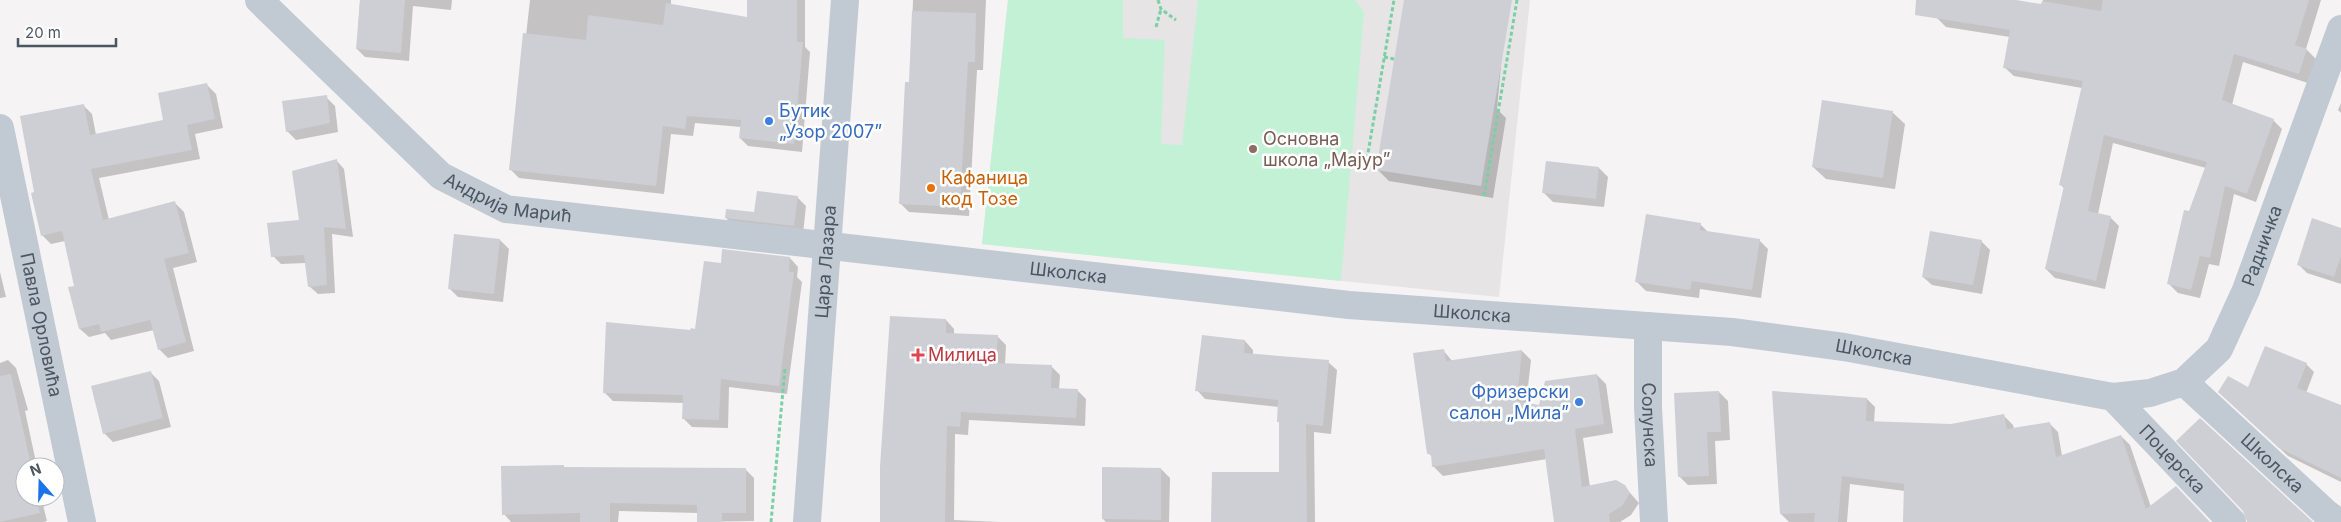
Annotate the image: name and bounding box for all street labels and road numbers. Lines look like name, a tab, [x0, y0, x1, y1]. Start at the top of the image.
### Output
street label: Андрија Марић	[441, 168, 573, 226]
street label: Радничка	[2237, 202, 2286, 289]
street label: Цара Лазара	[811, 204, 840, 319]
street label: Павла Орловића	[16, 251, 67, 399]
street label: Школска	[1028, 258, 1108, 287]
street label: Школска	[1433, 300, 1512, 326]
street label: Школска	[1834, 335, 1914, 370]
street label: Солунска	[1638, 383, 1662, 468]
street label: Поцерска	[2135, 420, 2210, 498]
street label: Школска	[2237, 429, 2308, 497]

